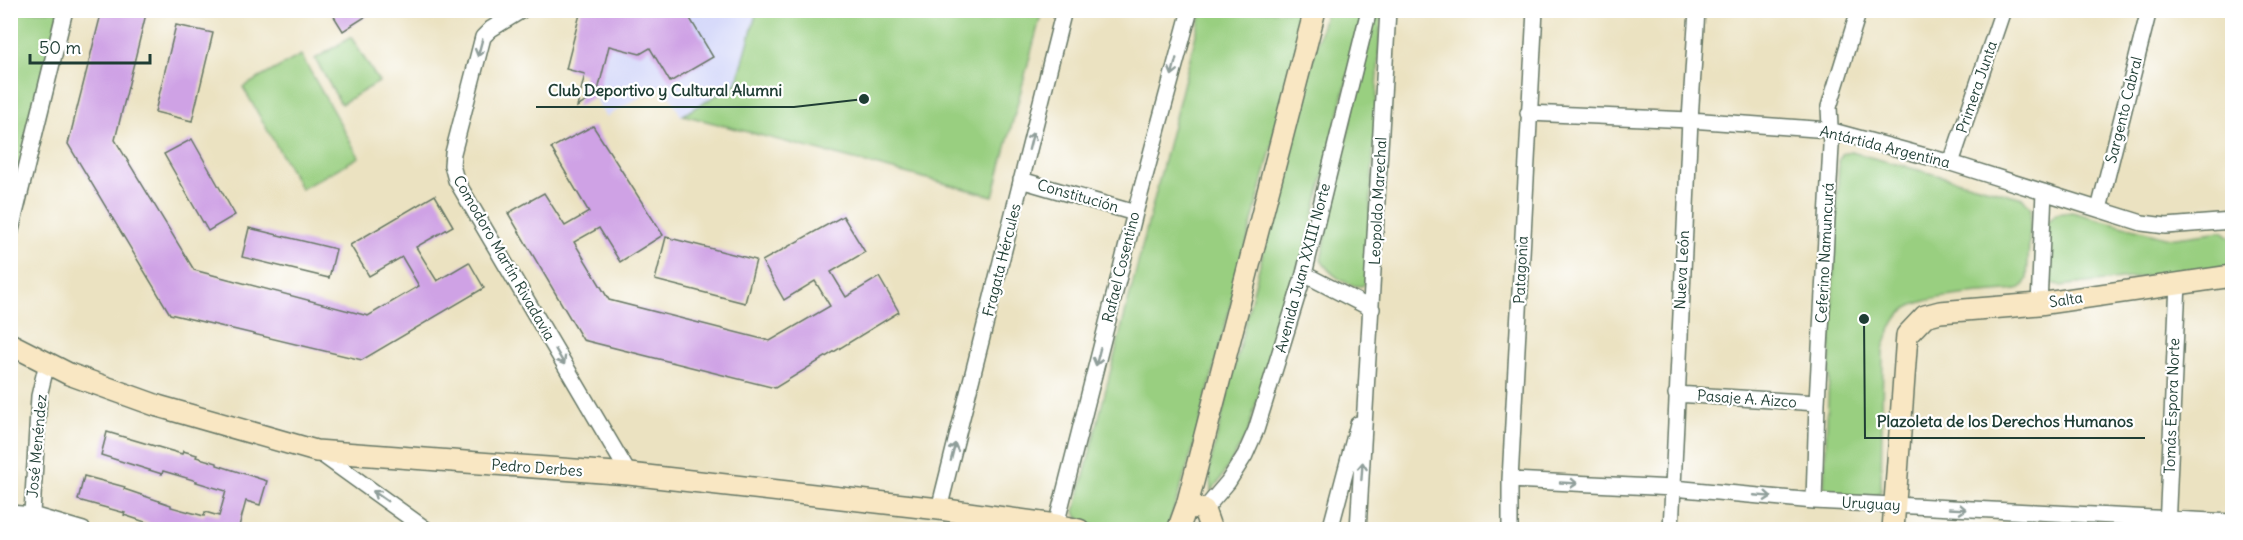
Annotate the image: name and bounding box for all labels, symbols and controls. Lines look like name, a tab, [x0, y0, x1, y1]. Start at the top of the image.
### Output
scale bar	[30, 27, 150, 65]
text: 50 m	[39, 36, 81, 59]
one-way arrow	[474, 38, 485, 57]
street label: Primera Junta	[1952, 38, 2001, 135]
street label: Sargento Cabral	[2101, 55, 2146, 165]
one-way arrow	[1168, 57, 1180, 76]
callout: Club Deportivo y Cultural Alumni	[536, 73, 794, 107]
text: Club Deportivo y Cultural Alumni	[548, 80, 782, 101]
street label: Antártida Argentina	[1818, 121, 1953, 172]
one-way arrow	[1026, 132, 1038, 151]
street label: Leopoldo Marechal	[1365, 137, 1390, 265]
street label: Comodoro Martín Rivadavia	[449, 172, 560, 344]
street label: Constitución	[1035, 175, 1121, 216]
street label: Avenida Juan XXIII Norte	[1271, 181, 1334, 355]
street label: Ceferino Namuncurá	[1811, 182, 1838, 324]
street label: Fragata Hércules	[978, 201, 1025, 318]
street label: Rafael Cosentino	[1098, 210, 1143, 324]
street label: Nueva León	[1670, 230, 1693, 310]
street label: Patagonia	[1509, 235, 1532, 305]
street label: Salta	[2048, 287, 2085, 312]
street label: Tomás Espora Norte	[2160, 338, 2183, 474]
one-way arrow	[1092, 347, 1104, 366]
one-way arrow	[555, 349, 567, 366]
street label: Pasaje A. Aizco	[1697, 386, 1798, 411]
street label: José Menéndez	[23, 393, 51, 499]
callout: Plazoleta de los Derechos Humanos	[1865, 404, 2145, 438]
text: Plazoleta de los Derechos Humanos	[1877, 411, 2133, 431]
one-way arrow	[948, 443, 960, 462]
street label: Pedro Derbes	[491, 455, 583, 480]
one-way arrow	[1356, 462, 1367, 482]
one-way arrow	[1558, 477, 1578, 488]
one-way arrow	[372, 489, 388, 502]
one-way arrow	[1753, 491, 1773, 502]
street label: Uruguay	[1841, 492, 1901, 515]
one-way arrow	[1948, 503, 1967, 514]

